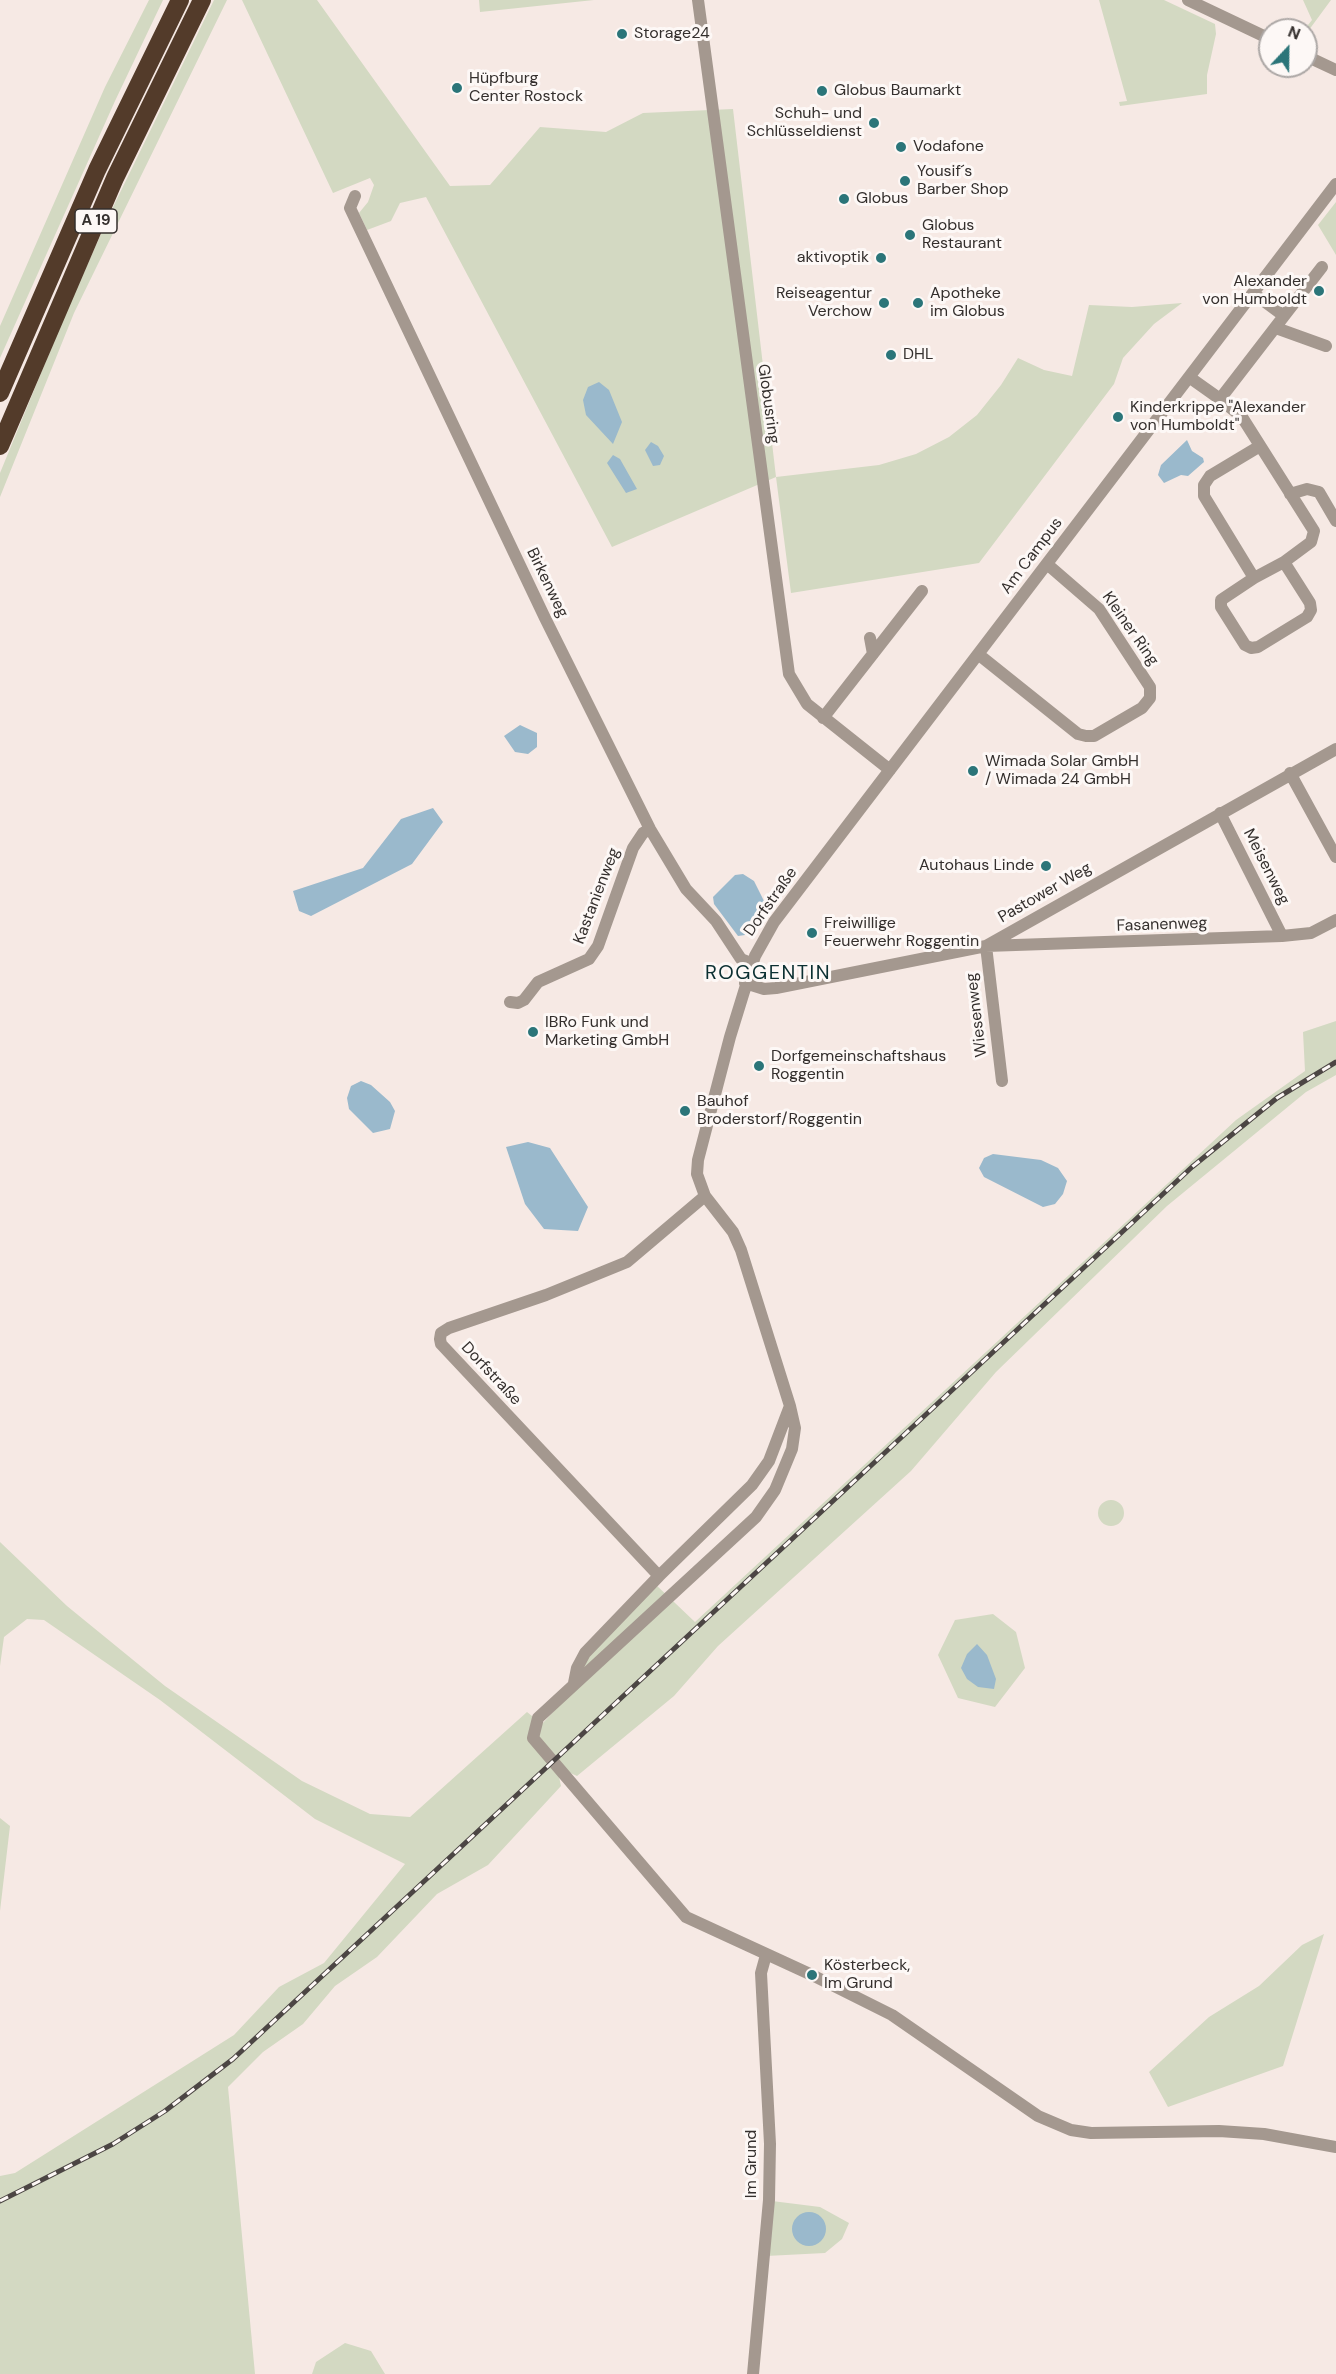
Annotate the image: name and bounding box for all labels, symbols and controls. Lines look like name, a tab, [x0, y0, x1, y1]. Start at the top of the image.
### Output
north arrow	[1258, 18, 1318, 78]
text: N	[1285, 21, 1304, 45]
place label: Storage24	[634, 24, 710, 44]
marker: Storage24	[615, 27, 629, 41]
place label: Hüpfburg Center Rostock	[469, 69, 583, 107]
marker: Hüpfburg Center Rostock	[450, 81, 464, 95]
place label: Globus Baumarkt	[834, 81, 961, 101]
marker: Globus Baumarkt	[815, 84, 829, 98]
place label: Schuh- und Schlüsseldienst	[747, 104, 862, 142]
marker: Schuh- und Schlüsseldienst	[867, 116, 881, 130]
place label: Vodafone	[913, 137, 984, 157]
marker: Vodafone	[894, 140, 908, 154]
place label: Yousif´s Barber Shop	[917, 162, 1009, 200]
marker: Yousif´s Barber Shop	[898, 174, 912, 188]
place label: Globus	[856, 189, 908, 209]
marker: Globus	[837, 192, 851, 206]
road number: A 19	[75, 209, 117, 233]
place label: Globus Restaurant	[922, 216, 1002, 254]
marker: Globus Restaurant	[903, 228, 917, 242]
place label: aktivoptik	[797, 248, 869, 268]
marker: aktivoptik	[874, 251, 888, 265]
place label: Alexander von Humboldt	[1202, 272, 1307, 310]
place label: Reiseagentur Verchow	[776, 284, 872, 322]
place label: Apotheke im Globus	[930, 284, 1005, 322]
marker: Alexander von Humboldt	[1312, 284, 1326, 298]
marker: Reiseagentur Verchow	[877, 296, 891, 310]
marker: Apotheke im Globus	[911, 296, 925, 310]
place label: DHL	[903, 345, 933, 365]
marker: DHL	[884, 348, 898, 362]
street label: Globusring	[753, 363, 783, 445]
place label: Kinderkrippe "Alexander von Humboldt"	[1130, 398, 1306, 436]
marker: Kinderkrippe "Alexander von Humboldt"	[1111, 410, 1125, 424]
street label: Am Campus	[997, 514, 1067, 598]
street label: Birkenweg	[522, 545, 572, 621]
street label: Kleiner Ring	[1098, 588, 1162, 670]
place label: Wimada Solar GmbH / Wimada 24 GmbH	[985, 752, 1139, 790]
marker: Wimada Solar GmbH / Wimada 24 GmbH	[966, 764, 980, 778]
street label: Meisenweg	[1239, 826, 1293, 908]
street label: Kastanienweg	[570, 845, 624, 947]
place label: Autohaus Linde	[919, 856, 1034, 876]
street label: Pastower Weg	[995, 859, 1095, 927]
marker: Autohaus Linde	[1039, 859, 1053, 873]
street label: Dorfstraße	[740, 864, 802, 940]
place label: Freiwillige Feuerwehr Roggentin	[824, 914, 979, 952]
street label: Fasanenweg	[1116, 914, 1208, 936]
marker: Freiwillige Feuerwehr Roggentin	[805, 926, 819, 940]
district label: ROGGENTIN	[705, 962, 831, 986]
street label: Wiesenweg	[962, 972, 992, 1058]
place label: IBRo Funk und Marketing GmbH	[545, 1013, 669, 1051]
marker: IBRo Funk und Marketing GmbH	[526, 1025, 540, 1039]
place label: Dorfgemeinschaftshaus Roggentin	[771, 1047, 946, 1085]
marker: Dorfgemeinschaftshaus Roggentin	[752, 1059, 766, 1073]
place label: Bauhof Broderstorf/Roggentin	[697, 1092, 862, 1130]
marker: Bauhof Broderstorf/Roggentin	[678, 1104, 692, 1118]
street label: Dorfstraße	[457, 1338, 525, 1410]
place label: Kösterbeck, Im Grund	[824, 1956, 910, 1994]
marker: Kösterbeck, Im Grund	[805, 1968, 819, 1982]
street label: Im Grund	[742, 2130, 762, 2198]

